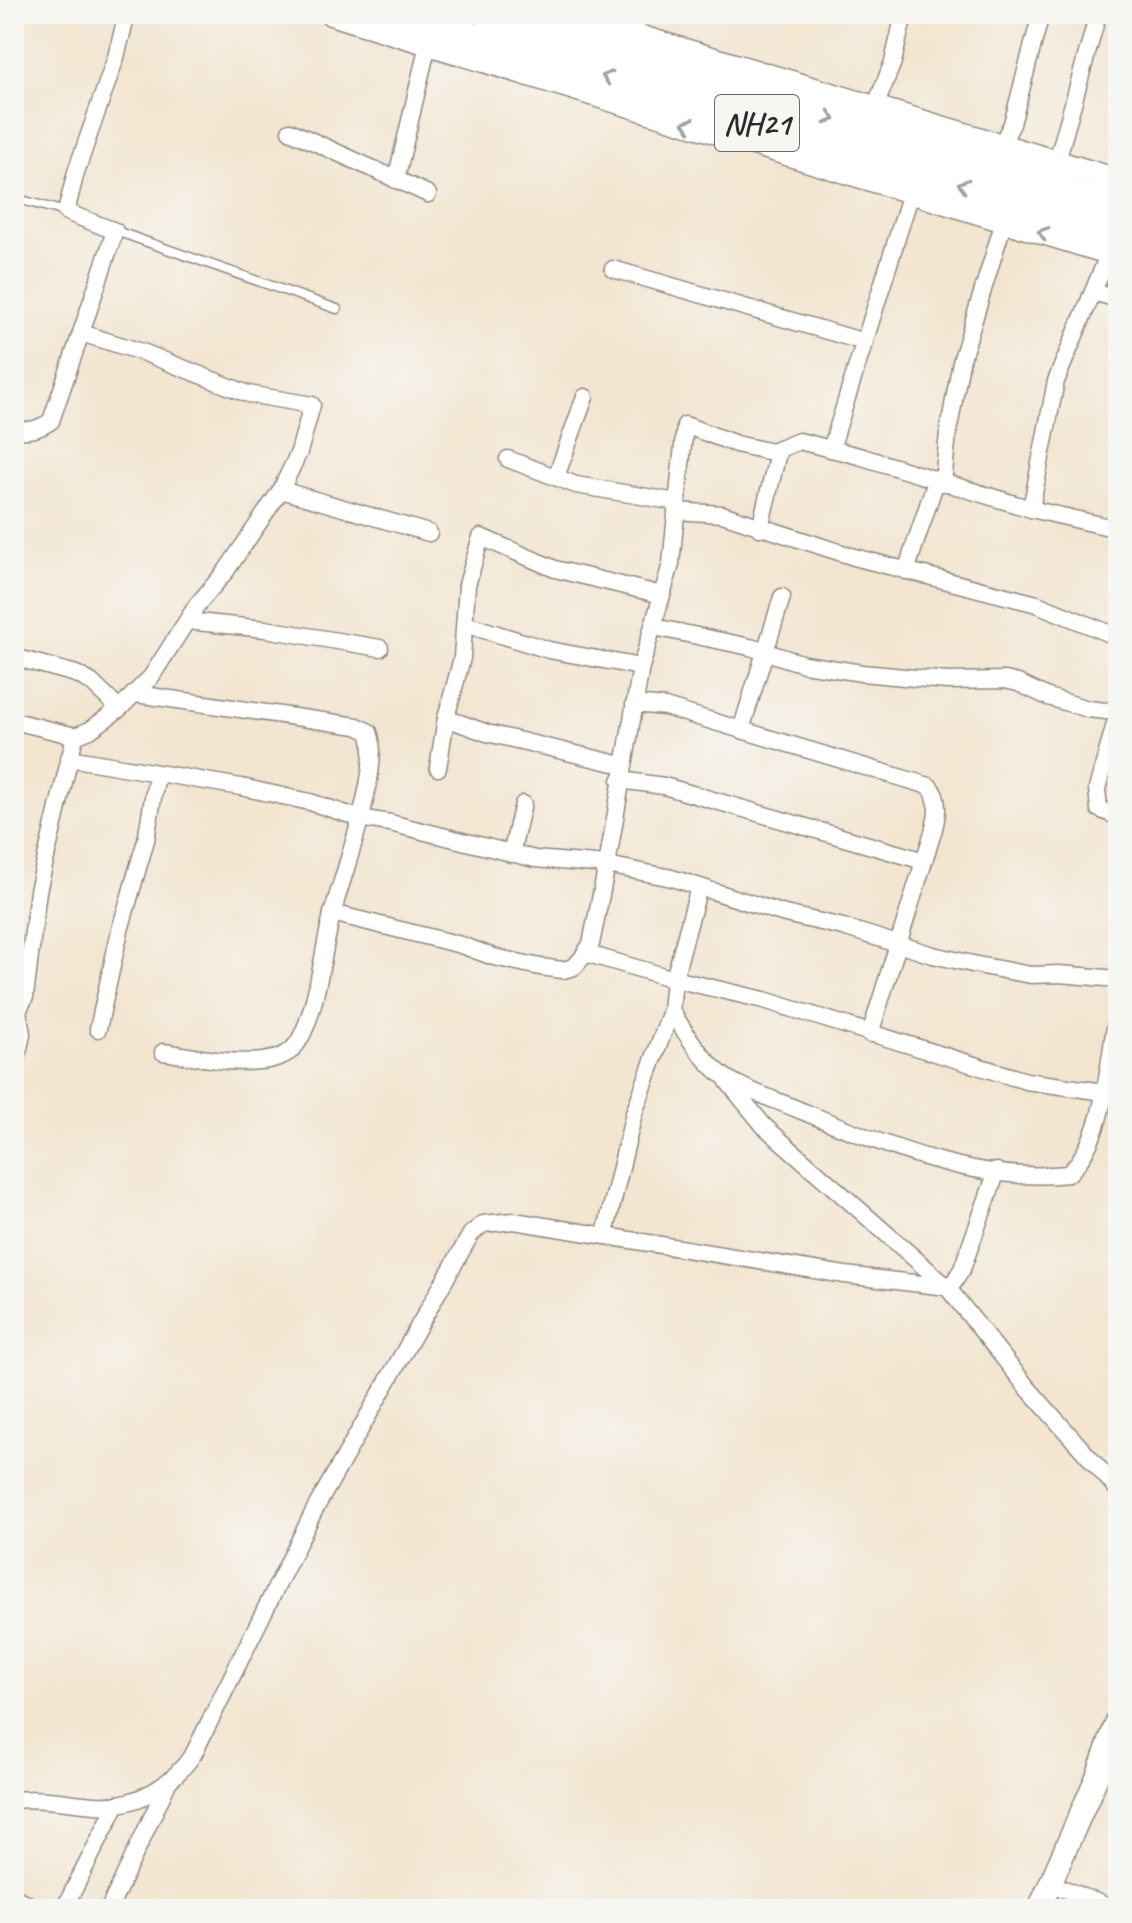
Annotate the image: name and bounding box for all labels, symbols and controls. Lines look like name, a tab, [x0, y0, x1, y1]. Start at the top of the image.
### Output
one-way arrow	[600, 71, 614, 87]
road number: NH21	[715, 95, 799, 151]
one-way arrow	[823, 109, 836, 125]
one-way arrow	[681, 117, 695, 133]
one-way arrow	[957, 178, 970, 194]
one-way arrow	[1037, 226, 1051, 242]

